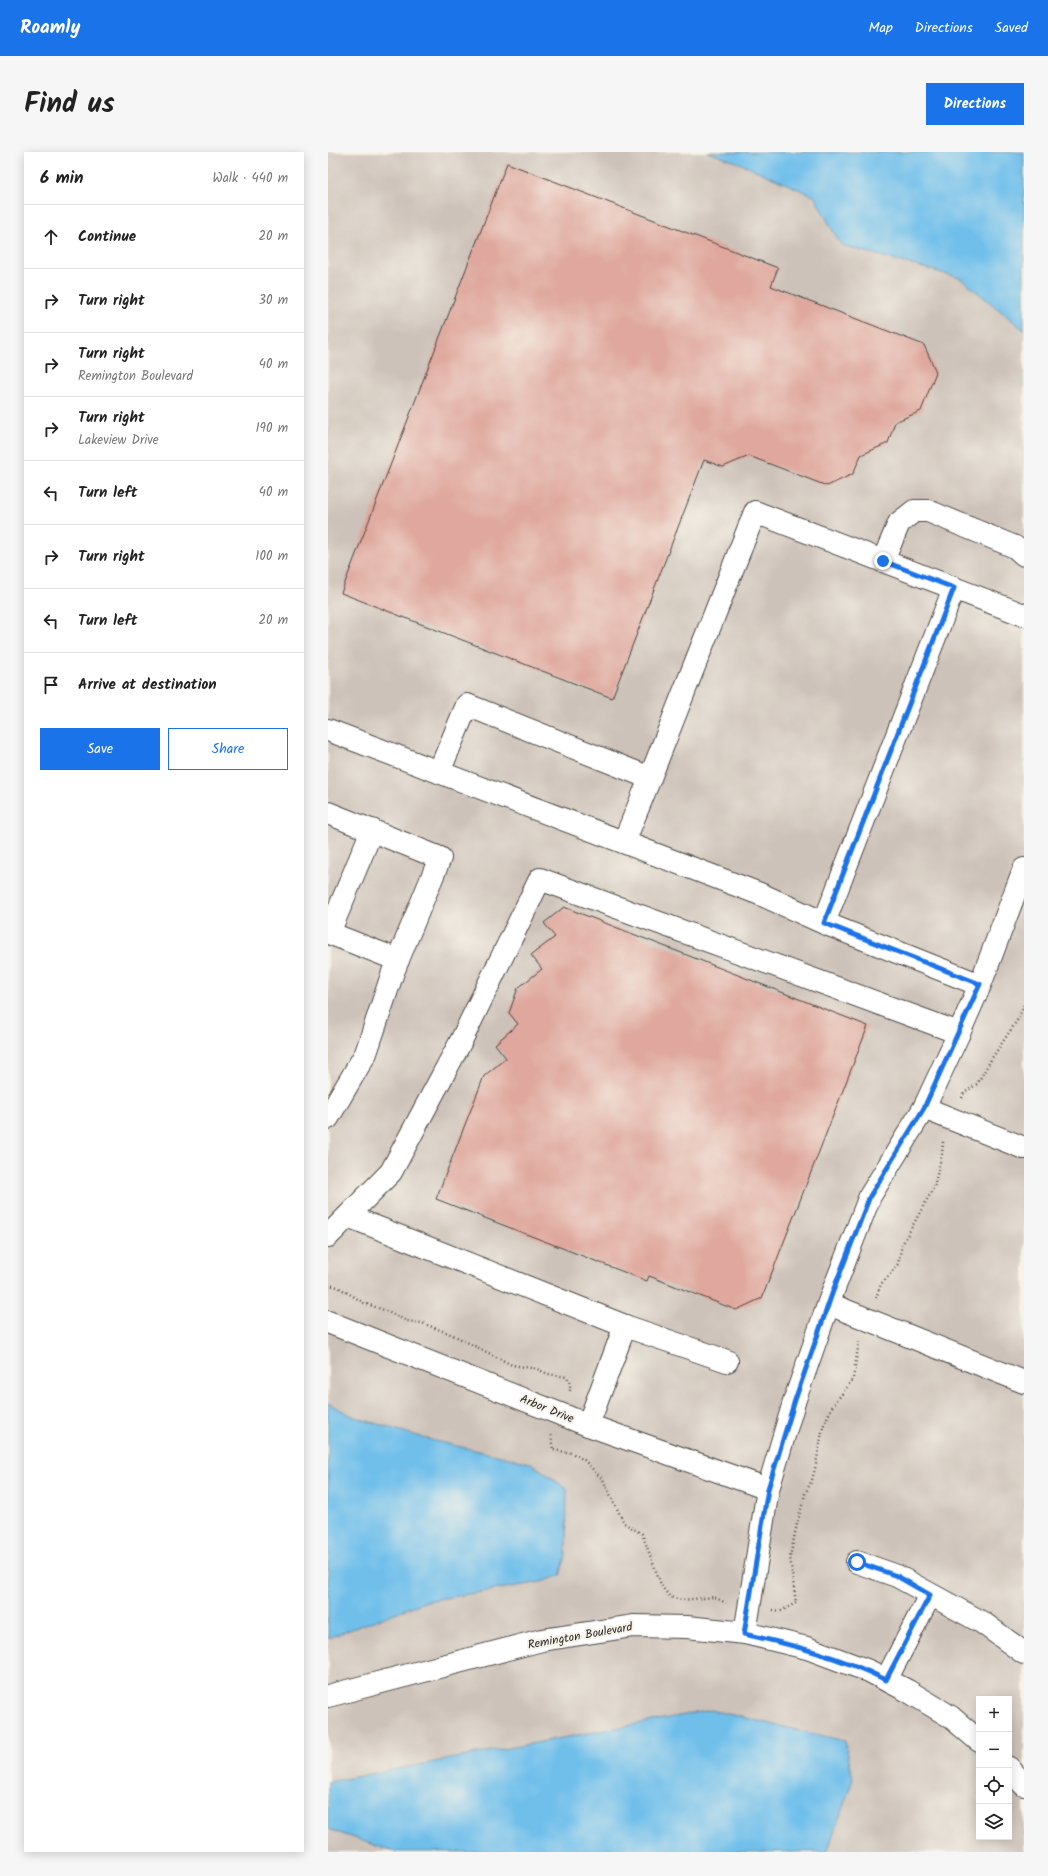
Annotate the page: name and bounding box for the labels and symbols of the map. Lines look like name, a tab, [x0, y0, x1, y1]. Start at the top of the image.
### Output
route end	[874, 552, 892, 570]
street label: Arbor Drive	[517, 1390, 577, 1429]
route start	[848, 1553, 866, 1571]
street label: Remington Boulevard	[526, 1617, 635, 1655]

